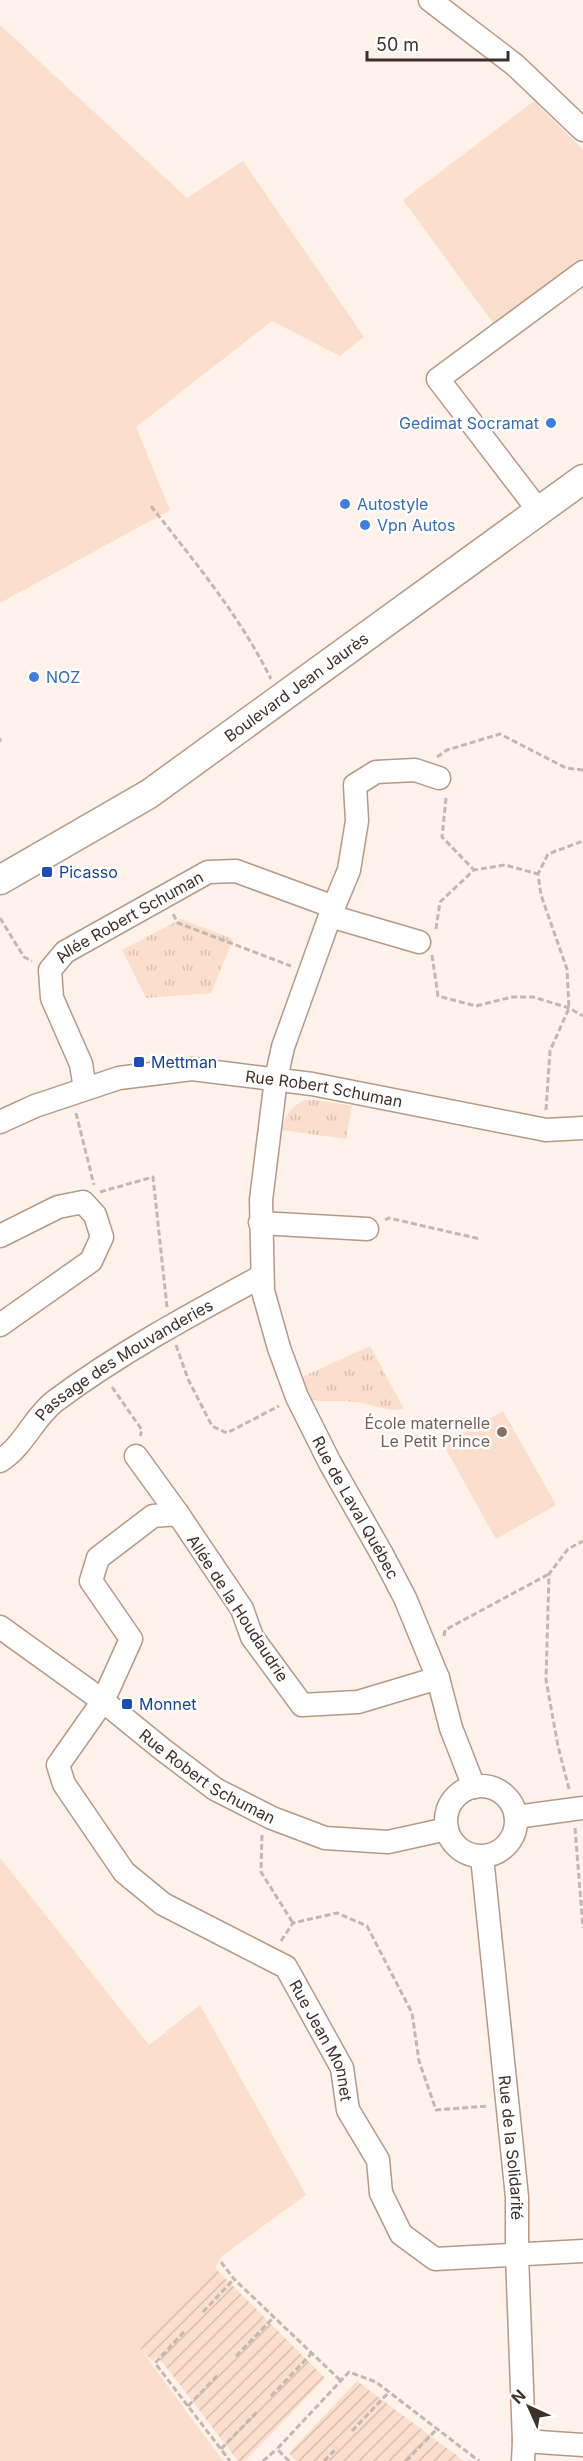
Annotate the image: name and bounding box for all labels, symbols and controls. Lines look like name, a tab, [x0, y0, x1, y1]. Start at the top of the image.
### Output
scale bar	[367, 24, 508, 62]
text: 50 m	[376, 34, 419, 55]
place label: Gedimat Socramat	[399, 413, 539, 433]
marker: Gedimat Socramat	[544, 416, 558, 430]
place label: Autostyle	[357, 494, 428, 514]
marker: Autostyle	[338, 497, 352, 511]
place label: Vpn Autos	[377, 515, 455, 535]
marker: Vpn Autos	[358, 518, 372, 532]
street label: Boulevard Jean Jaurès	[220, 628, 372, 746]
place label: NOZ	[46, 667, 80, 687]
marker: NOZ	[27, 670, 41, 684]
place label: Picasso	[59, 862, 118, 882]
marker: Picasso	[40, 865, 54, 879]
street label: Allée Robert Schuman	[50, 867, 207, 967]
place label: Mettman	[151, 1052, 217, 1072]
marker: Mettman	[132, 1055, 146, 1069]
street label: Rue Robert Schuman	[244, 1066, 404, 1112]
street label: Passage des Mouvanderies	[30, 1295, 216, 1425]
place label: École maternelle Le Petit Prince	[364, 1413, 490, 1451]
marker: École maternelle Le Petit Prince	[495, 1425, 509, 1439]
street label: Rue de Laval Québec	[308, 1433, 403, 1582]
street label: Allée de la Houdaudrie	[183, 1531, 293, 1685]
place label: Monnet	[139, 1694, 197, 1714]
marker: Monnet	[120, 1697, 134, 1711]
street label: Rue Robert Schuman	[135, 1725, 279, 1828]
street label: Rue Jean Monnet	[285, 1976, 357, 2103]
street label: Rue de la Solidarité	[495, 2074, 527, 2220]
north arrow	[499, 2377, 559, 2437]
text: N	[507, 2385, 530, 2408]

